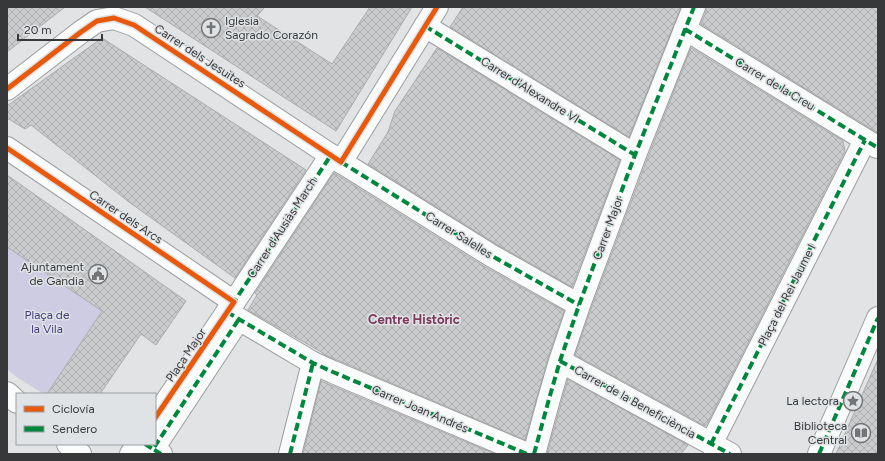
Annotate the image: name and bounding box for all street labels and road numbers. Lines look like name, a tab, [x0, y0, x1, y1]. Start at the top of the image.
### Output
street label: Carrer dels Jesuïtes	[152, 21, 248, 91]
street label: Carrer d'Alexandre VI	[478, 54, 582, 126]
street label: Carrer de la Creu	[733, 55, 817, 113]
street label: Carrer d'Ausiàs March	[244, 175, 320, 281]
street label: Carrer dels Arcs	[87, 187, 166, 247]
street label: Carrer Major	[590, 194, 626, 262]
street label: Carrer Salelles	[423, 209, 496, 261]
street label: Plaça del Rei Jaume I	[755, 242, 819, 348]
street label: Plaça Major	[163, 325, 209, 385]
street label: Carrer de la Beneficiència	[572, 363, 698, 441]
street label: Carrer Joan Andrés	[370, 382, 471, 436]

